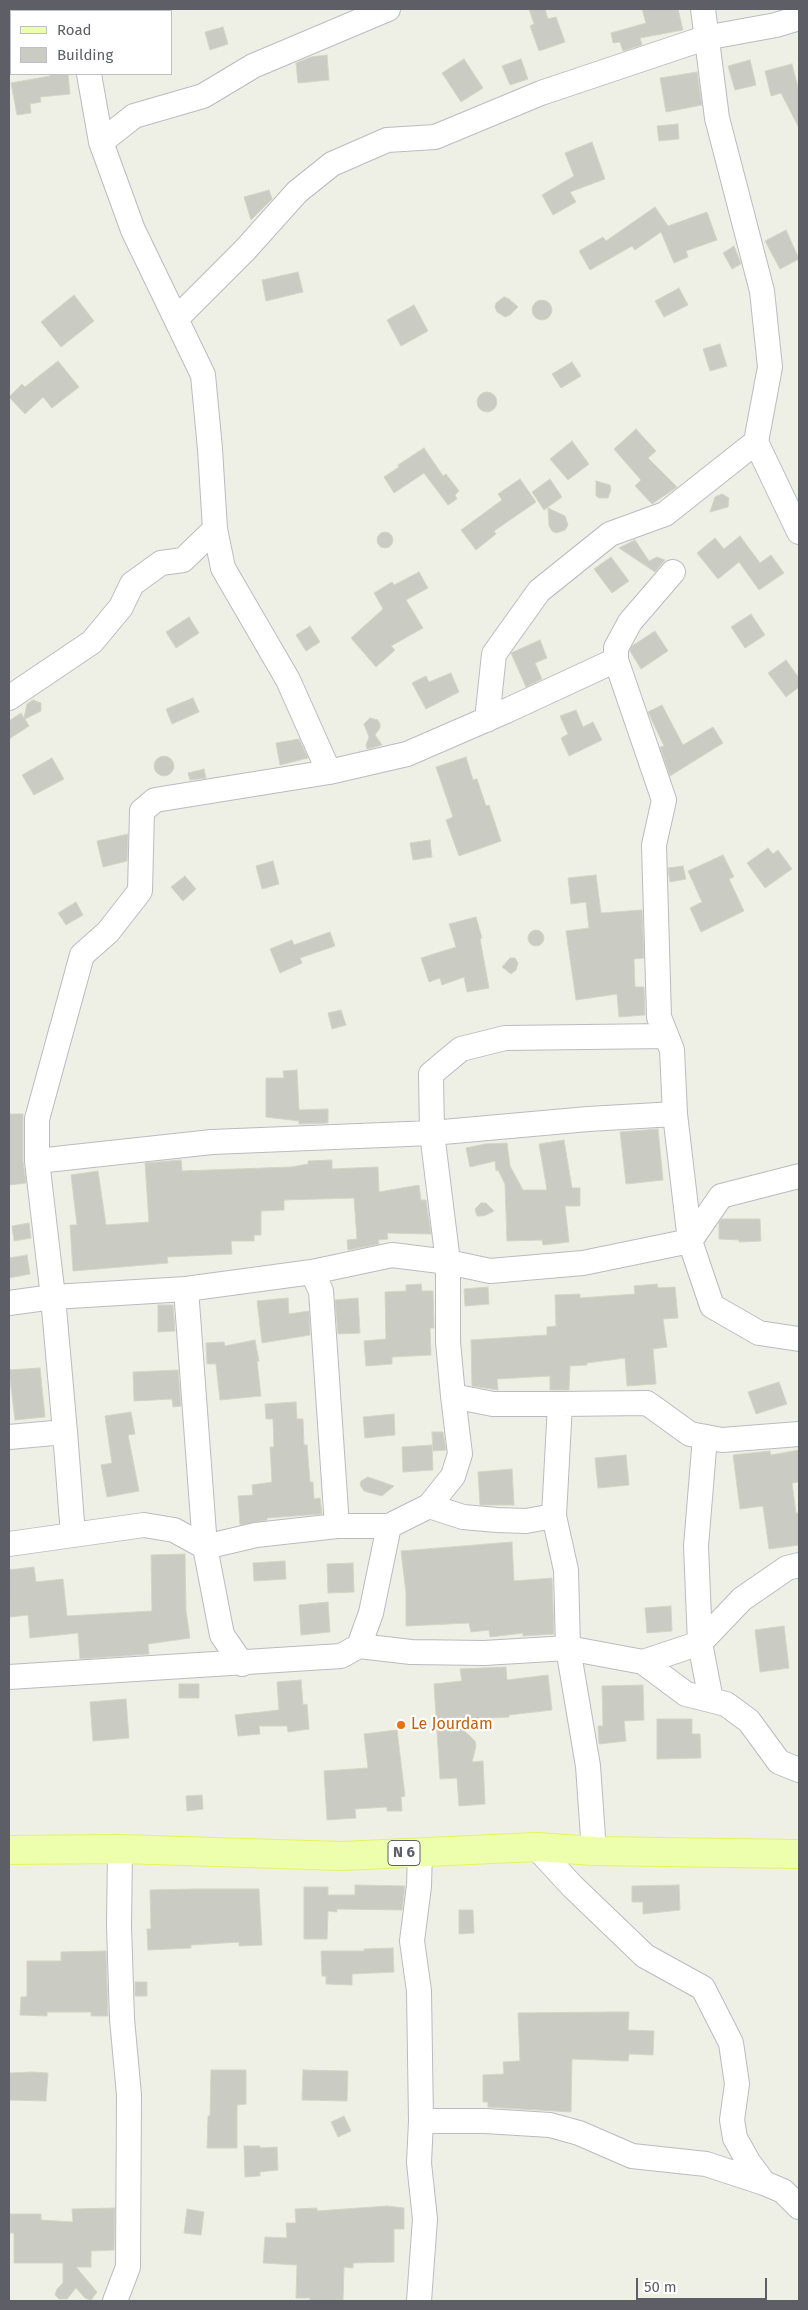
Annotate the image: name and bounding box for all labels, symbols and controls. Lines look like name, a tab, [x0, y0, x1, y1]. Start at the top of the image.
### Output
legend	[10, 10, 172, 75]
text: Road	[57, 21, 92, 39]
text: Building	[57, 46, 113, 64]
place label: Le Jourdam	[411, 1715, 493, 1735]
marker: Le Jourdam	[395, 1719, 407, 1731]
road number: N 6	[388, 1840, 420, 1866]
scale bar	[638, 2268, 769, 2300]
text: 50 m	[644, 2278, 677, 2296]

